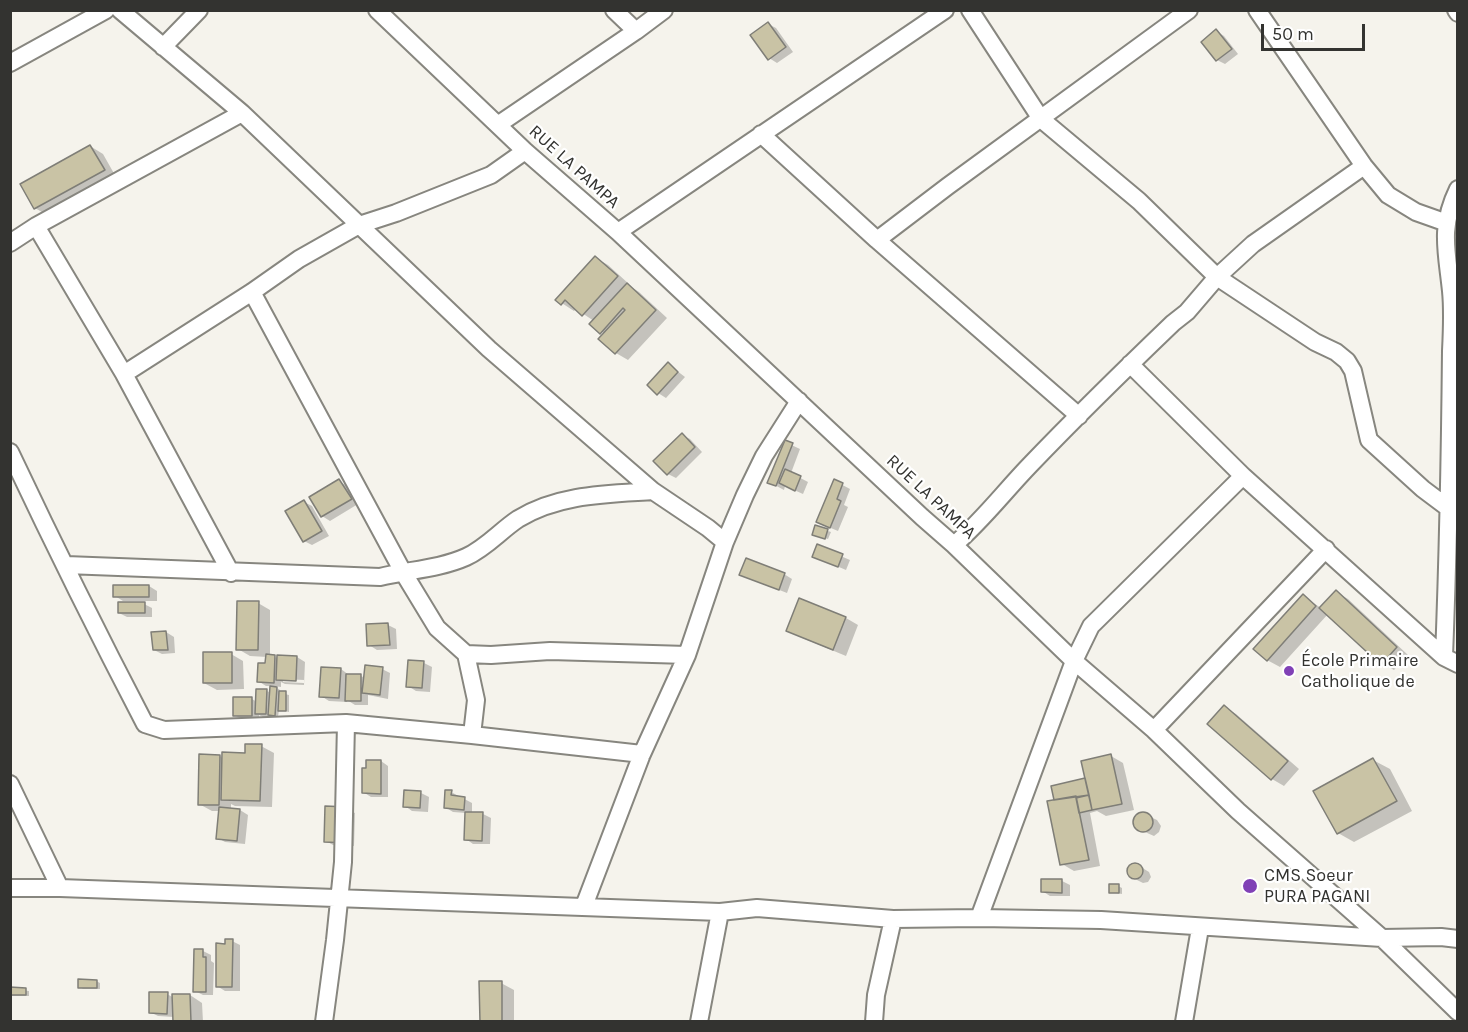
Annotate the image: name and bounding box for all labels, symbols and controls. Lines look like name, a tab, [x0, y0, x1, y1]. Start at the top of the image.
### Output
scale bar	[1264, 12, 1368, 50]
text: 50 m	[1272, 23, 1314, 45]
street label: RUE LA PAMPA	[524, 121, 624, 213]
street label: RUE LA PAMPA	[882, 450, 980, 544]
place label: École Primaire Catholique de	[1301, 650, 1418, 692]
marker: École Primaire Catholique de	[1282, 664, 1296, 678]
place label: CMS Soeur PURA PAGANI	[1264, 865, 1370, 908]
marker: CMS Soeur PURA PAGANI	[1241, 877, 1259, 895]

